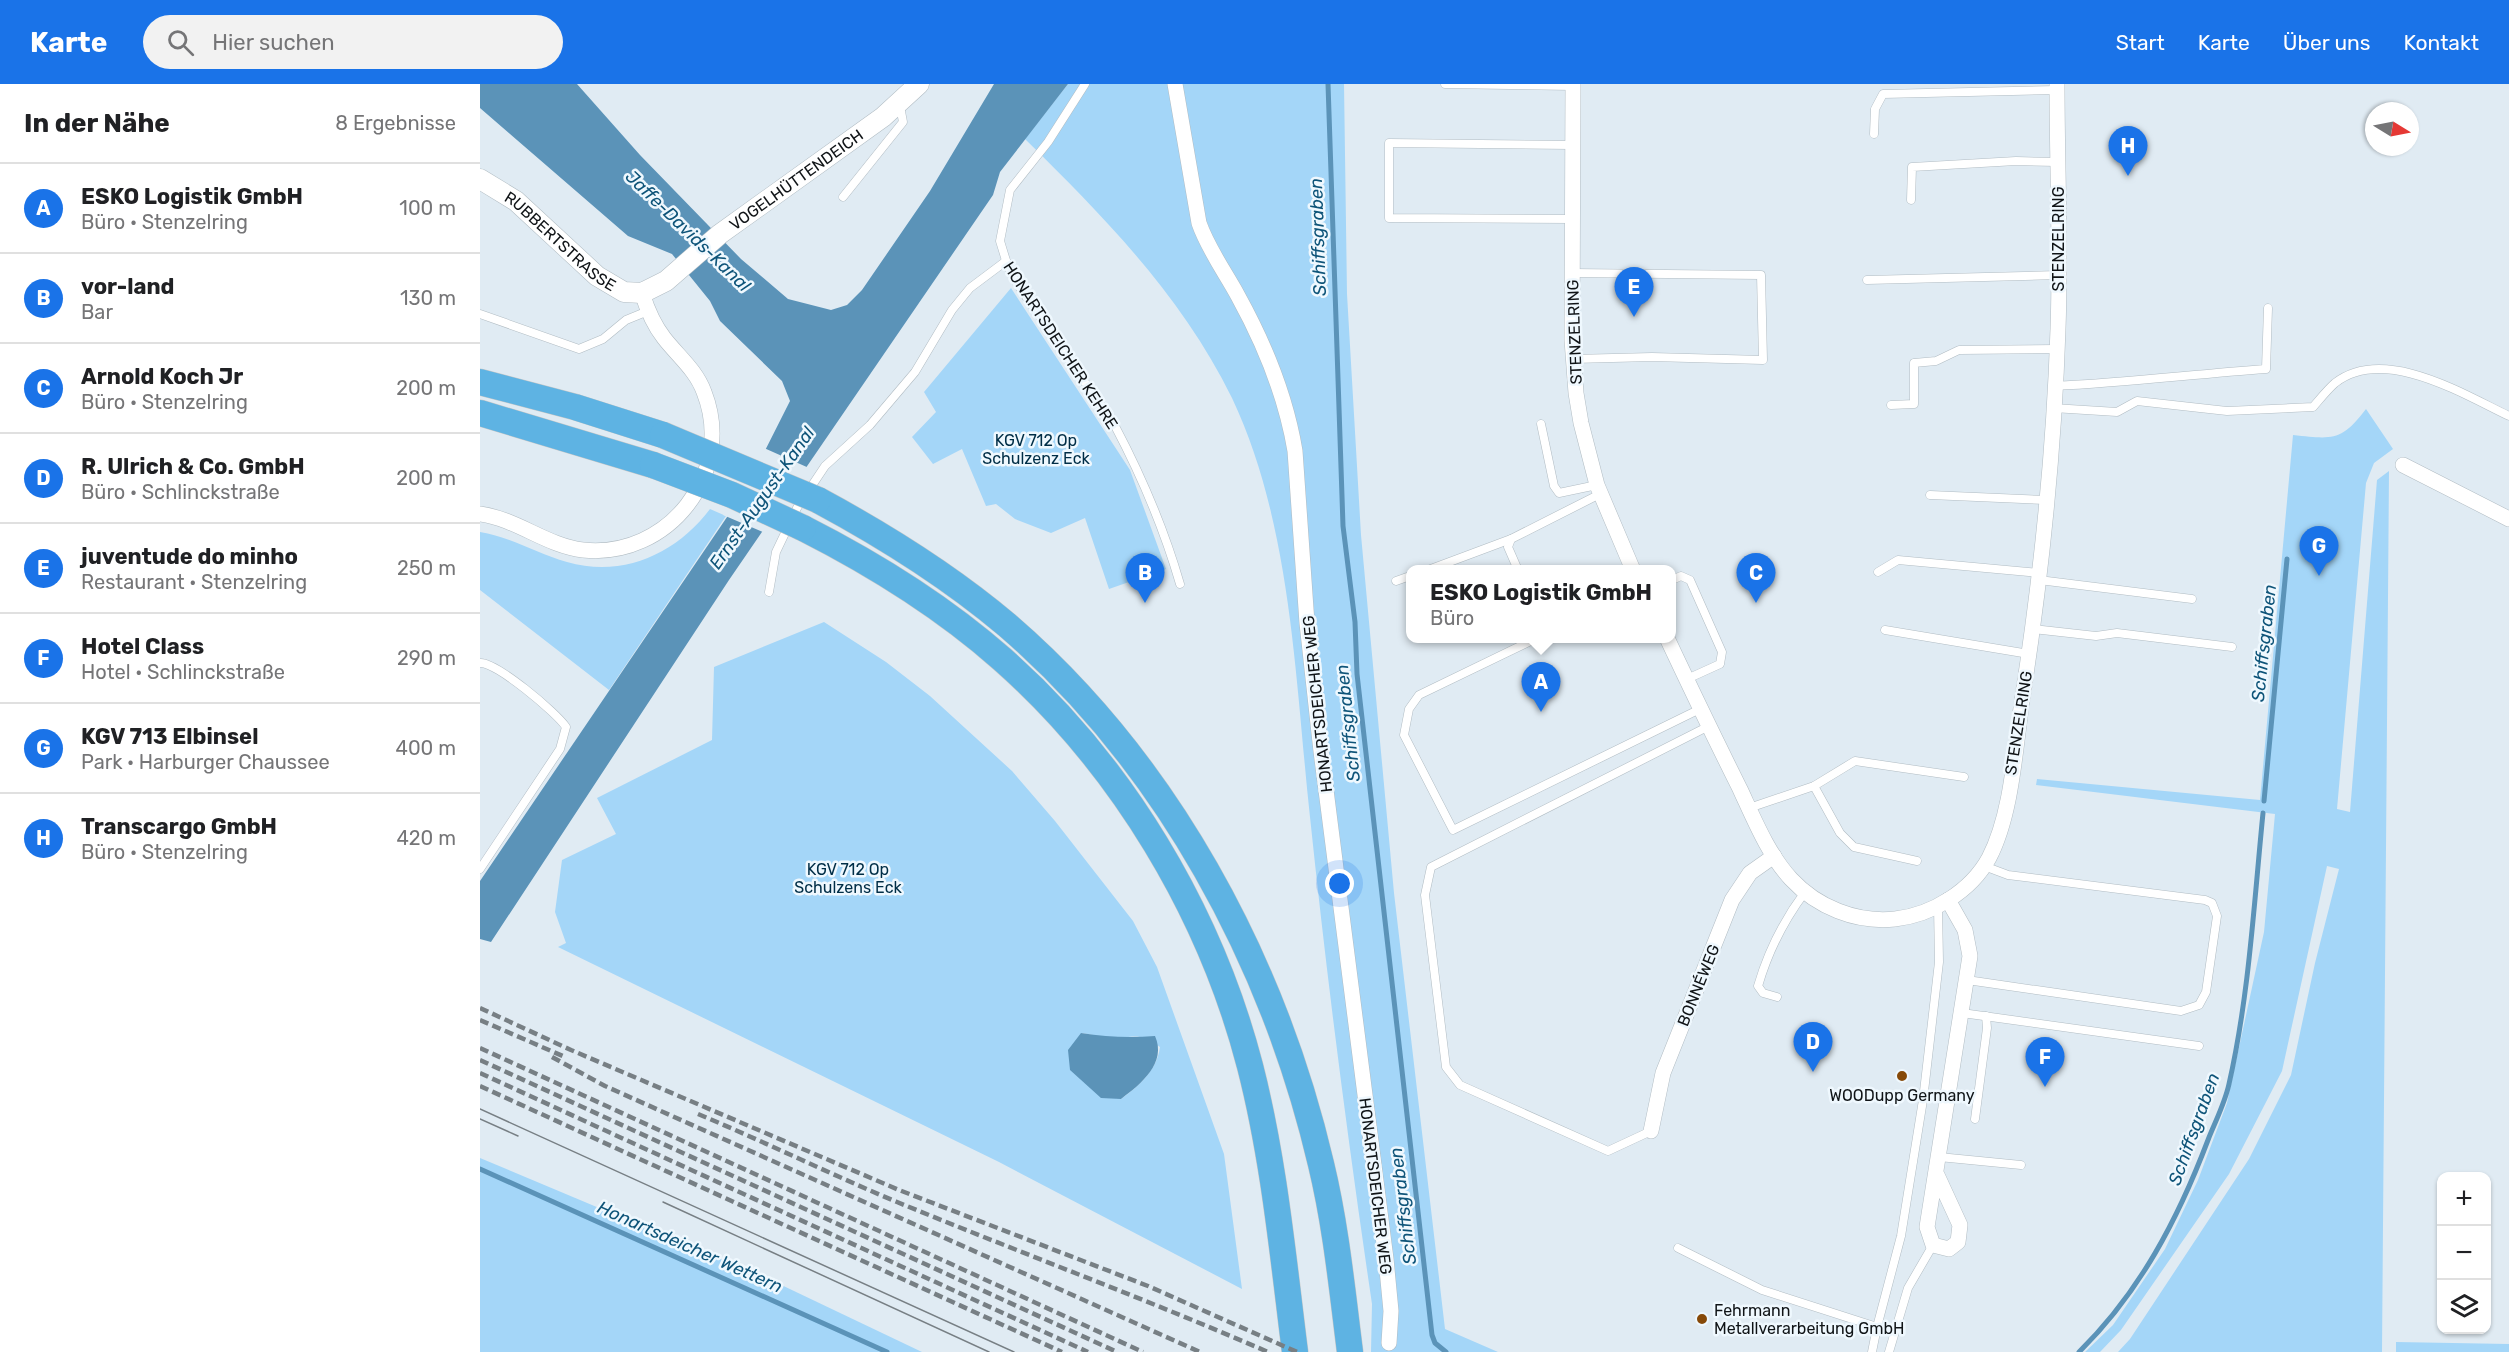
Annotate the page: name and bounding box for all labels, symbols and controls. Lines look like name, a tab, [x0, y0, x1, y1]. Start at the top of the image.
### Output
search box	[143, 15, 563, 69]
text: Karte	[30, 26, 107, 59]
icon: search	[164, 26, 197, 59]
text: Hier suchen	[212, 29, 335, 56]
text: Start	[2116, 30, 2165, 55]
text: Karte	[2198, 30, 2250, 55]
text: Über uns	[2283, 30, 2371, 55]
text: Kontakt	[2404, 30, 2479, 55]
north arrow	[2365, 102, 2419, 156]
text: In der Nähe	[24, 108, 170, 139]
text: 8 Ergebnisse	[335, 111, 456, 135]
street label: VOGELHÜTTENDEICH	[726, 126, 867, 234]
pin: H	[2108, 126, 2148, 176]
water label: Jaffe-Davids-Kanal	[621, 166, 756, 297]
water label: Schiffsgraben	[1305, 178, 1331, 296]
text: ESKO Logistik GmbH	[81, 183, 303, 210]
street label: STENZELRING	[2049, 186, 2068, 292]
street label: RUBBERTSTRASSE	[501, 187, 619, 295]
text: A	[36, 196, 51, 220]
text: 100 m	[399, 196, 456, 220]
text: Büro · Stenzelring	[81, 210, 248, 234]
street label: HONARTSDEICHER KEHRE	[999, 258, 1122, 433]
pin: E	[1614, 268, 1654, 317]
text: vor-land	[81, 273, 174, 300]
street label: STENZELRING	[1563, 279, 1586, 385]
text: B	[36, 286, 51, 310]
text: 130 m	[400, 286, 456, 310]
text: Bar	[81, 300, 113, 324]
text: Arnold Koch Jr	[81, 363, 243, 390]
text: C	[36, 376, 51, 400]
text: 200 m	[396, 376, 456, 400]
text: Büro · Stenzelring	[81, 390, 248, 414]
water label: Ernst-August-Kanal	[705, 422, 820, 573]
park label: KGV 712 Op Schulzenz Eck	[982, 431, 1090, 468]
text: R. Ulrich & Co. GmbH	[81, 453, 305, 480]
text: D	[36, 466, 51, 490]
text: 200 m	[396, 466, 456, 490]
text: Büro · Schlinckstraße	[81, 480, 280, 504]
pin: G	[2300, 526, 2338, 576]
text: juventude do minho	[81, 543, 298, 570]
pin: B	[1126, 554, 1164, 603]
pin: C	[1736, 554, 1776, 603]
text: E	[37, 556, 50, 580]
text: 250 m	[397, 556, 456, 580]
popup	[1406, 565, 1676, 643]
text: Restaurant · Stenzelring	[81, 570, 307, 594]
text: ESKO Logistik GmbH	[1430, 579, 1652, 606]
water label: Schiffsgraben	[2247, 583, 2281, 703]
text: Büro	[1430, 606, 1474, 630]
street label: HONARTSDEICHER WEG	[1299, 614, 1336, 793]
text: Hotel Class	[81, 633, 204, 660]
text: F	[37, 646, 50, 670]
text: 290 m	[397, 646, 456, 670]
text: Hotel · Schlinckstraße	[81, 660, 285, 684]
pin: A	[1522, 662, 1560, 712]
water label: Schiffsgraben	[1331, 663, 1365, 783]
street label: STENZELRING	[2001, 670, 2036, 776]
text: KGV 713 Elbinsel	[81, 723, 258, 750]
text: G	[36, 736, 51, 760]
text: 400 m	[396, 736, 456, 760]
text: Park · Harburger Chaussee	[81, 750, 330, 774]
text: Transcargo GmbH	[81, 813, 277, 840]
text: H	[36, 826, 51, 850]
text: 420 m	[396, 826, 456, 850]
text: Büro · Stenzelring	[81, 840, 248, 864]
park label: KGV 712 Op Schulzens Eck	[794, 860, 902, 897]
your location	[1325, 869, 1354, 898]
street label: BONNÉWEG	[1673, 941, 1724, 1029]
pin: D	[1794, 1022, 1832, 1072]
pin: F	[2026, 1038, 2064, 1087]
marker: WOODupp Germany	[1895, 1069, 1909, 1083]
water label: Schiffsgraben	[2164, 1070, 2224, 1188]
place label: WOODupp Germany	[1829, 1086, 1975, 1105]
street label: HONARTSDEICHER WEG	[1355, 1097, 1396, 1276]
water label: Schiffsgraben	[1385, 1146, 1421, 1266]
map controls	[2437, 1172, 2491, 1334]
button: +	[2437, 1172, 2491, 1226]
water label: Honartsdeicher Wettern	[594, 1196, 786, 1298]
button: −	[2437, 1226, 2491, 1280]
button: layers	[2437, 1280, 2491, 1334]
place label: Fehrmann Metallverarbeitung GmbH	[1714, 1301, 1904, 1338]
marker: Fehrmann Metallverarbeitung GmbH	[1695, 1312, 1709, 1326]

